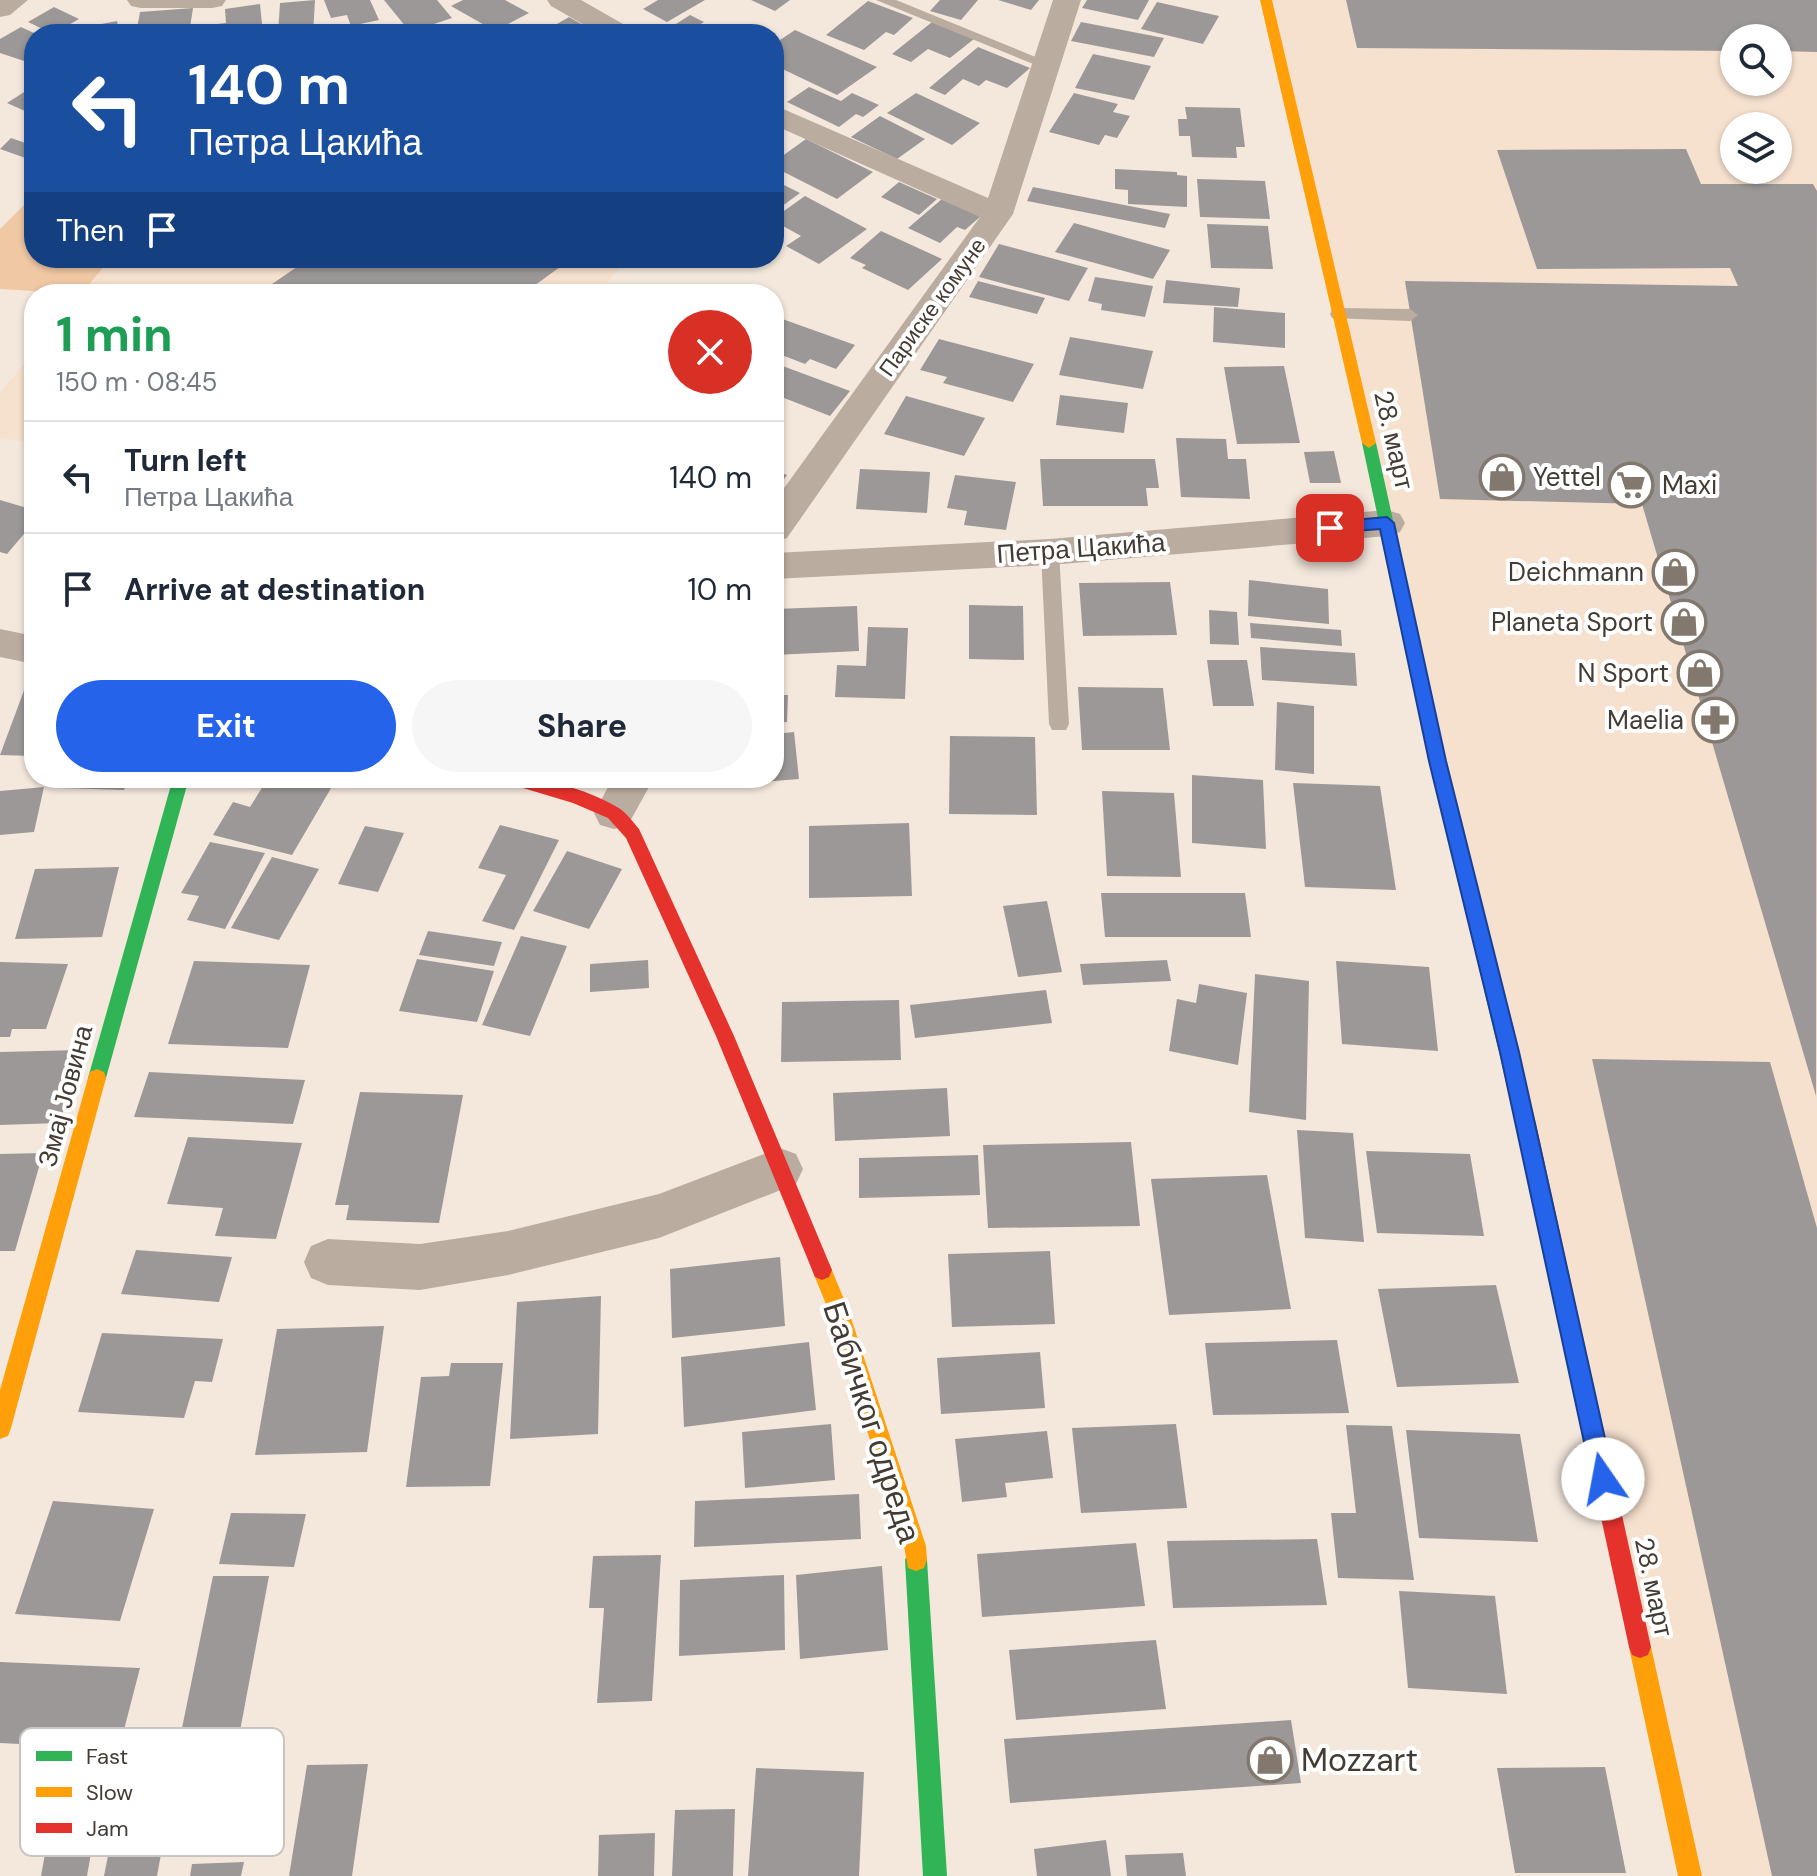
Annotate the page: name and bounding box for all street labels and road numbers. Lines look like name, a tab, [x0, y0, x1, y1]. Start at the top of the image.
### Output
street label: Париске комуне	[872, 232, 992, 382]
street label: 28. март	[1366, 387, 1422, 493]
street label: Петра Цакића	[995, 525, 1167, 571]
street label: Змај Јовина	[30, 1021, 100, 1171]
street label: Бабичког одреда	[813, 1296, 931, 1548]
street label: 28. март	[1627, 1534, 1681, 1640]

